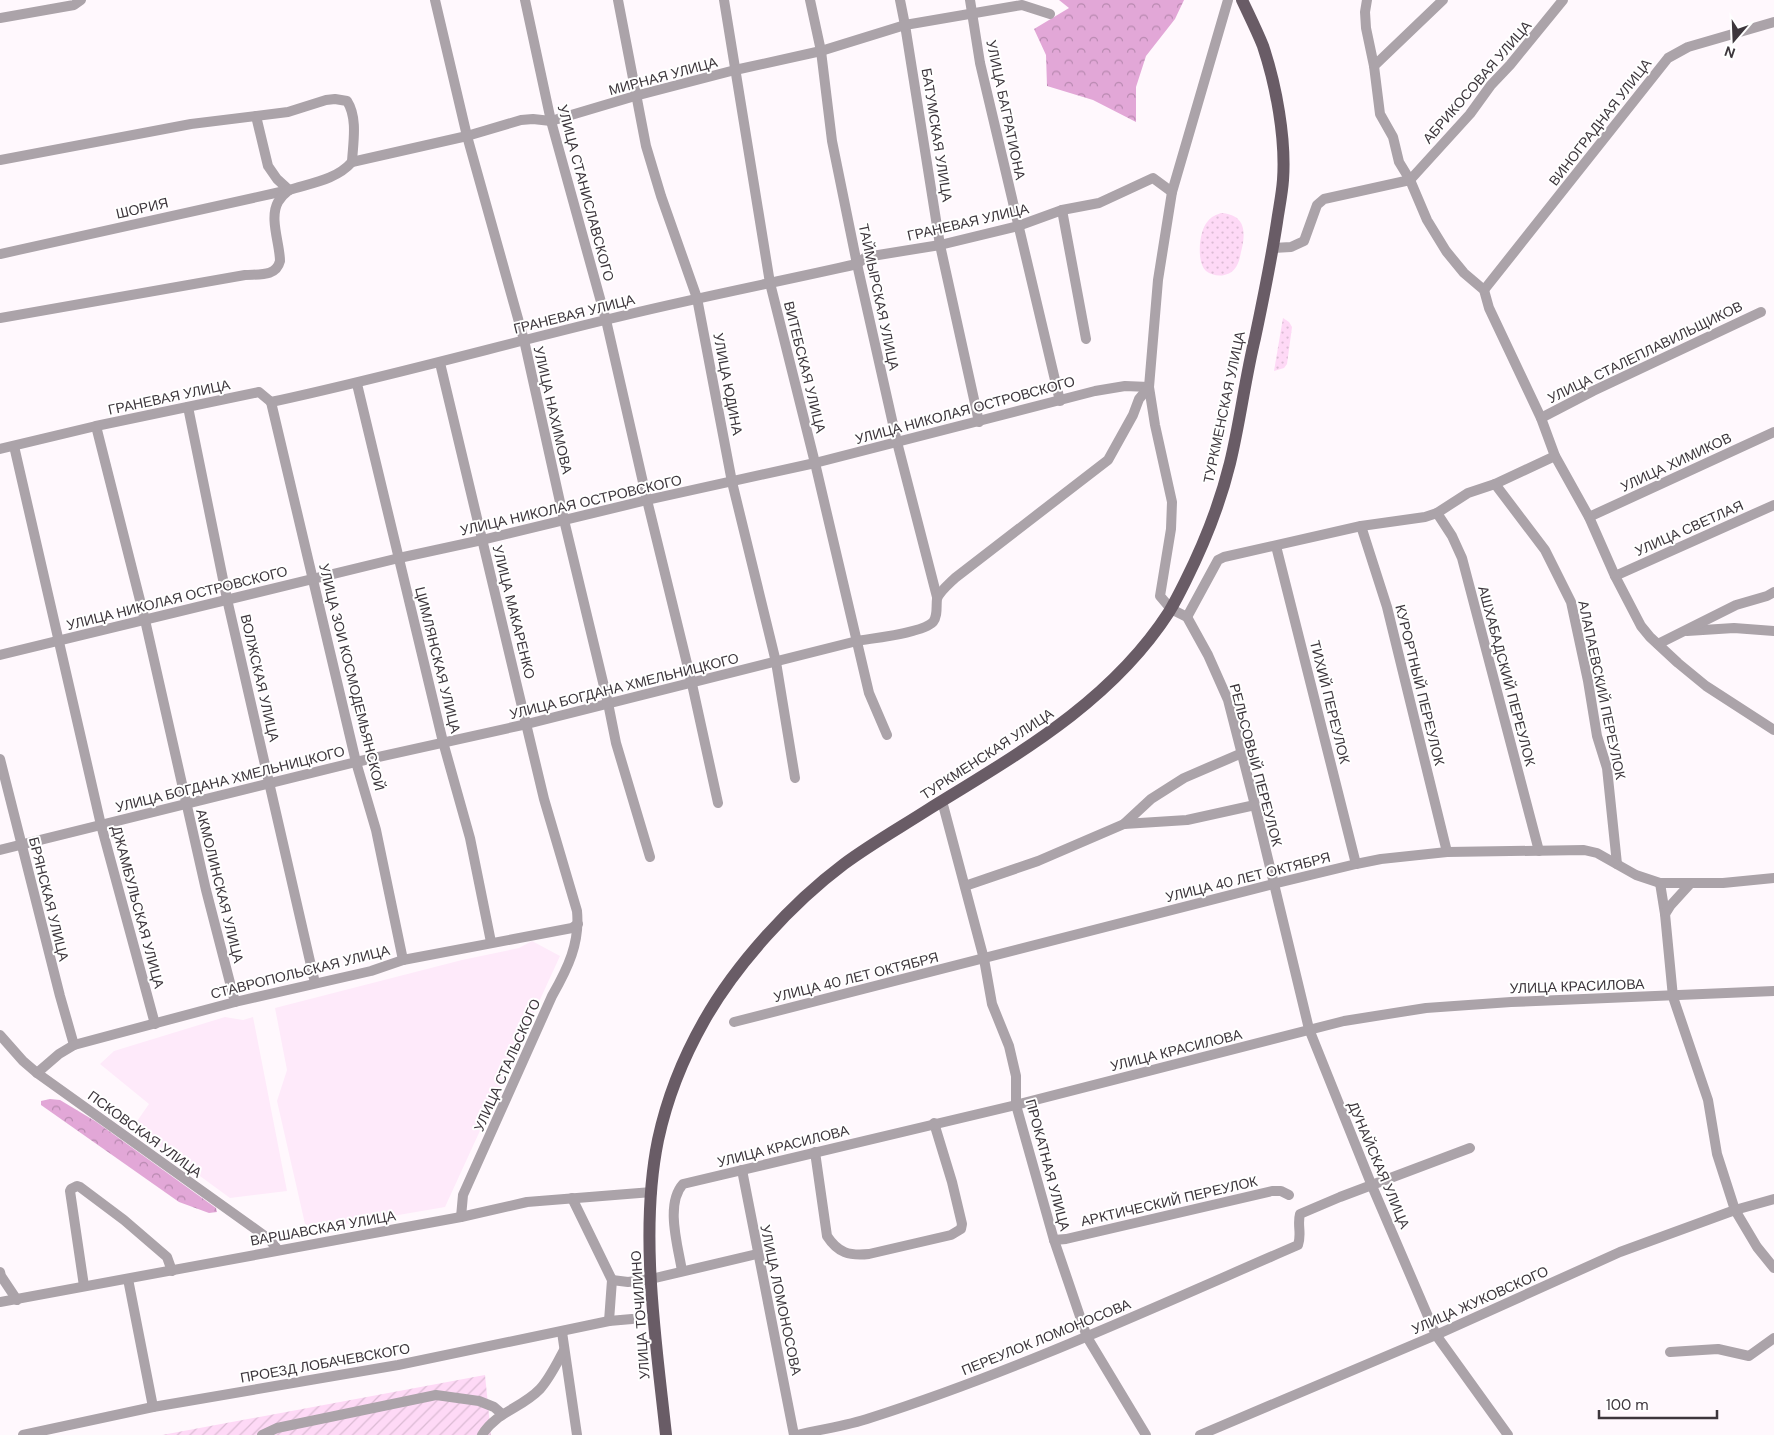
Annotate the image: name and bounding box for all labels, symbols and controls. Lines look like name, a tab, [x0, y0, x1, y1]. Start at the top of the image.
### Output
north arrow	[1709, 15, 1759, 65]
street label: АБРИКОСОВАЯ УЛИЦА	[1419, 16, 1536, 147]
street label: УЛИЦА БАГРАТИОНА	[982, 38, 1030, 182]
text: N	[1722, 42, 1738, 62]
street label: МИРНАЯ УЛИЦА	[607, 53, 720, 99]
street label: ВИНОГРАДНАЯ УЛИЦА	[1545, 54, 1656, 189]
street label: БАТУМСКАЯ УЛИЦА	[918, 67, 957, 204]
street label: УЛИЦА СТАНИСЛАВСКОГО	[554, 103, 618, 283]
street label: ШОРИЯ	[114, 193, 170, 223]
street label: ГРАНЕВАЯ УЛИЦА	[905, 199, 1031, 245]
street label: ТАЙМЫРСКАЯ УЛИЦА	[855, 222, 903, 373]
street label: ГРАНЕВАЯ УЛИЦА	[512, 290, 637, 338]
street label: УЛИЦА СТАЛЕПЛАВИЛЬЩИКОВ	[1545, 297, 1745, 407]
street label: ВИТЕБСКАЯ УЛИЦА	[780, 299, 830, 435]
street label: ТУРКМЕНСКАЯ УЛИЦА	[1199, 329, 1249, 485]
street label: УЛИЦА ЮДИНА	[709, 331, 747, 437]
street label: УЛИЦА НАХИМОВА	[530, 344, 577, 476]
street label: УЛИЦА НИКОЛАЯ ОСТРОВСКОГО	[853, 372, 1077, 448]
street label: ГРАНЕВАЯ УЛИЦА	[106, 375, 232, 419]
street label: УЛИЦА ХИМИКОВ	[1618, 428, 1734, 496]
street label: УЛИЦА НИКОЛАЯ ОСТРОВСКОГО	[458, 471, 684, 539]
street label: УЛИЦА СВЕТЛАЯ	[1632, 496, 1746, 560]
street label: УЛИЦА МАКАРЕНКО	[489, 543, 539, 681]
street label: УЛИЦА НИКОЛАЯ ОСТРОВСКОГО	[65, 562, 289, 634]
street label: УЛИЦА ЗОИ КОСМОДЕМЬЯНСКОЙ	[315, 562, 389, 792]
street label: АШХАБАДСКИЙ ПЕРЕУЛОК	[1474, 584, 1540, 769]
street label: ЦИМЛЯНСКАЯ УЛИЦА	[411, 585, 465, 736]
street label: АЛАПАЕВСКИЙ ПЕРЕУЛОК	[1574, 599, 1630, 782]
street label: КУРОРТНЫЙ ПЕРЕУЛОК	[1391, 603, 1449, 768]
street label: ВОЛЖСКАЯ УЛИЦА	[237, 612, 284, 744]
street label: ТИХИЙ ПЕРЕУЛОК	[1306, 638, 1354, 766]
street label: УЛИЦА БОГДАНА ХМЕЛЬНИЦКОГО	[508, 649, 741, 723]
street label: РЕЛЬСОВЫЙ ПЕРЕУЛОК	[1226, 682, 1287, 849]
street label: ТУРКМЕНСКАЯ УЛИЦА	[917, 704, 1057, 804]
street label: УЛИЦА БОГДАНА ХМЕЛЬНИЦКОГО	[114, 742, 347, 816]
street label: АКМОЛИНСКАЯ УЛИЦА	[192, 807, 248, 965]
street label: ДЖАМБУЛЬСКАЯ УЛИЦА	[108, 824, 169, 991]
street label: БРЯНСКАЯ УЛИЦА	[25, 835, 73, 964]
street label: УЛИЦА 40 ЛЕТ ОКТЯБРЯ	[1164, 848, 1332, 906]
street label: СТАВРОПОЛЬСКАЯ УЛИЦА	[209, 941, 392, 1003]
street label: УЛИЦА 40 ЛЕТ ОКТЯБРЯ	[772, 948, 940, 1006]
street label: УЛИЦА КРАСИЛОВА	[1509, 975, 1646, 997]
street label: УЛИЦА СТАЛЬСКОГО	[470, 996, 544, 1134]
street label: УЛИЦА КРАСИЛОВА	[1108, 1025, 1244, 1075]
street label: ПСКОВСКАЯ УЛИЦА	[84, 1087, 206, 1182]
street label: ПРОКАТНАЯ УЛИЦА	[1022, 1097, 1074, 1233]
street label: ДУНАЙСКАЯ УЛИЦА	[1344, 1098, 1414, 1232]
street label: УЛИЦА КРАСИЛОВА	[715, 1121, 851, 1171]
street label: АРКТИЧЕСКИЙ ПЕРЕУЛОК	[1079, 1172, 1260, 1230]
street label: ВАРШАВСКАЯ УЛИЦА	[249, 1206, 398, 1250]
street label: УЛИЦА ЛОМОНОСОВА	[756, 1223, 806, 1378]
street label: УЛИЦА ТОЧИЛИНО	[627, 1250, 653, 1380]
street label: УЛИЦА ЖУКОВСКОГО	[1409, 1262, 1551, 1338]
street label: ПЕРЕУЛОК ЛОМОНОСОВА	[959, 1295, 1134, 1379]
street label: ПРОЕЗД ЛОБАЧЕВСКОГО	[239, 1339, 411, 1387]
scale bar	[1599, 1388, 1716, 1420]
text: 100 m	[1606, 1395, 1649, 1415]

